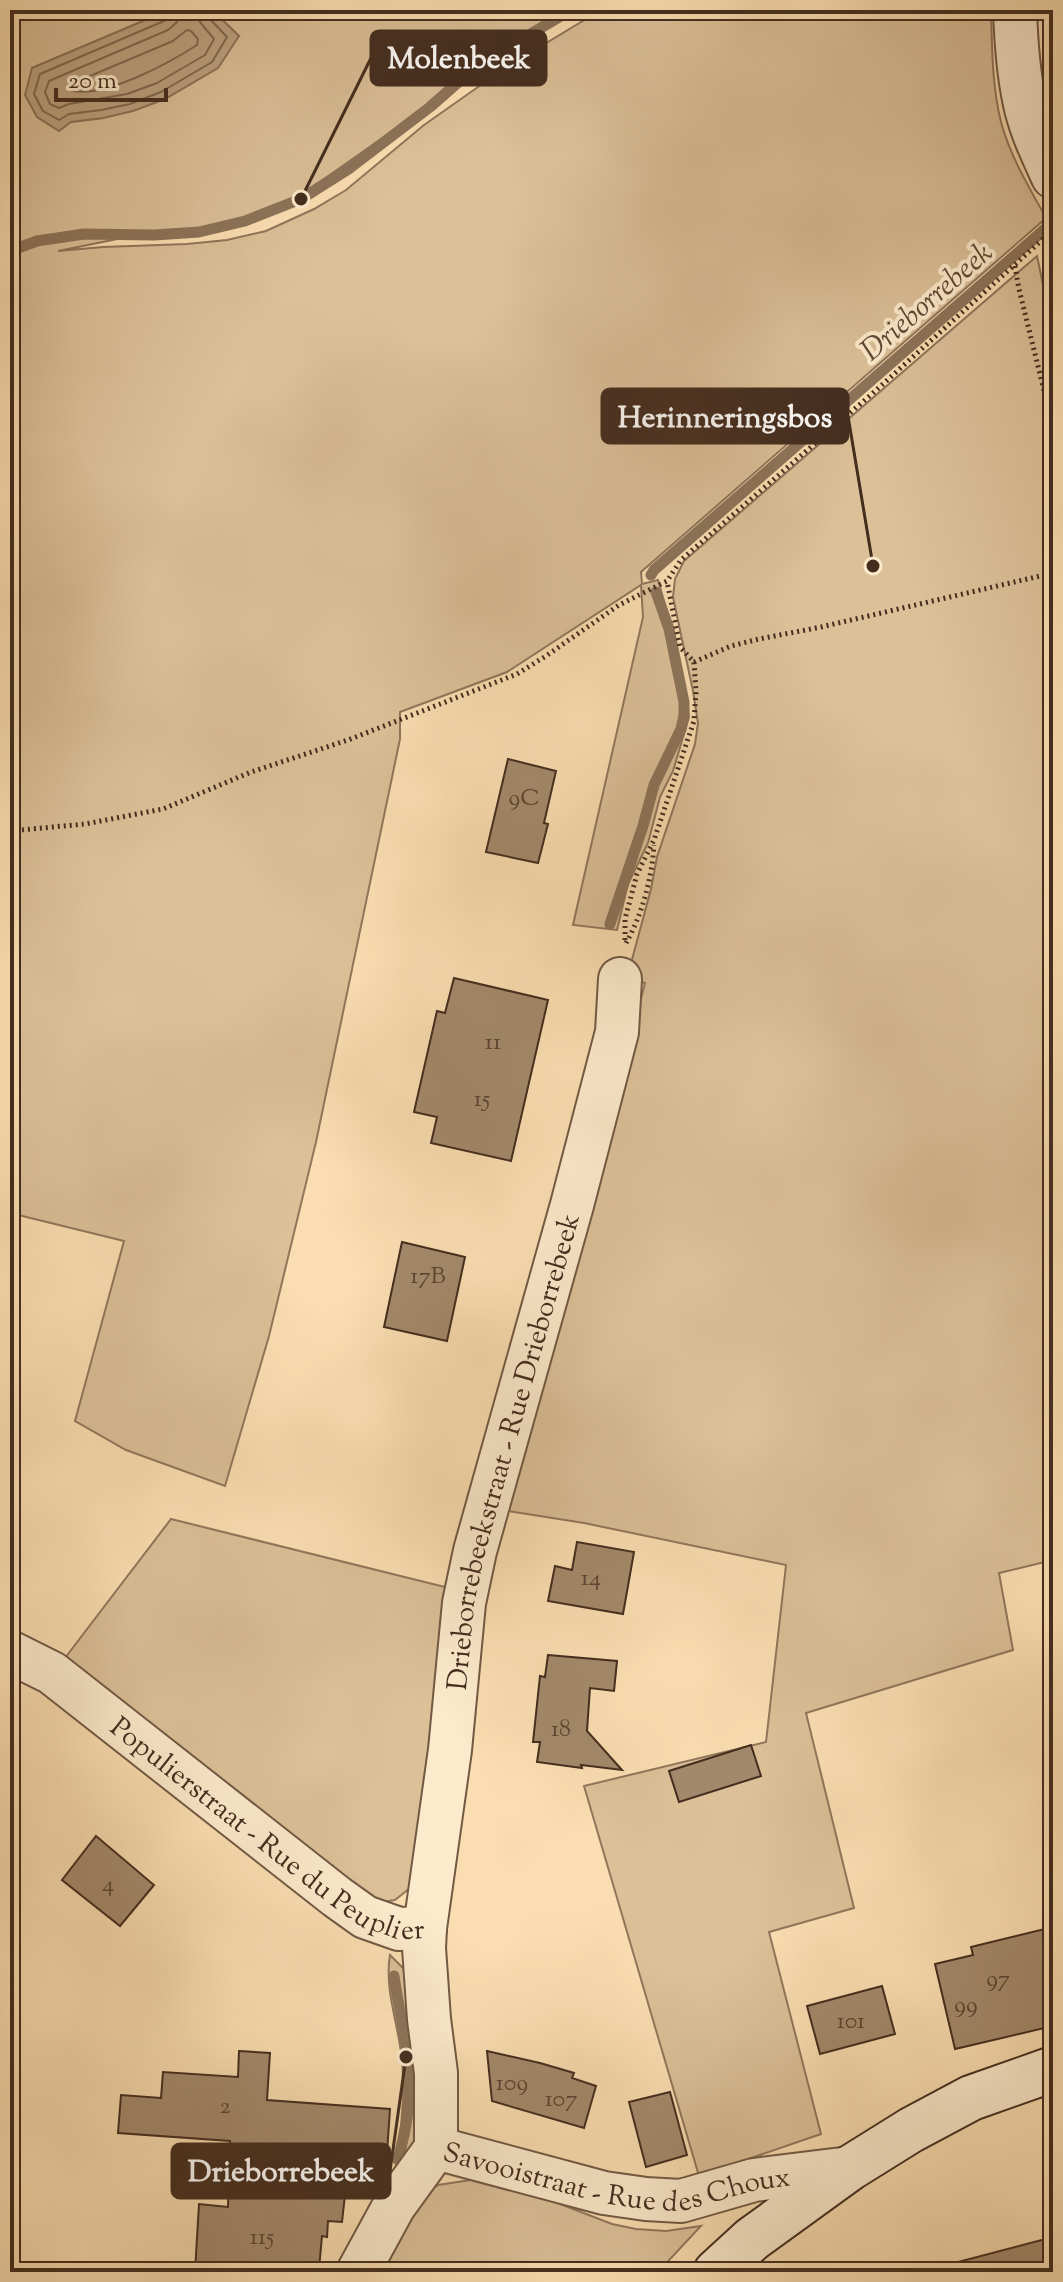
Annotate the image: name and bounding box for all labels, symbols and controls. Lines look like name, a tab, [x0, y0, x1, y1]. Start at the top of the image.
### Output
callout: Molenbeek	[371, 31, 546, 85]
text: Molenbeek	[387, 39, 531, 82]
scale bar	[56, 52, 166, 102]
text: 20 m	[68, 65, 117, 99]
water label: Drieborrebeek	[852, 233, 1003, 373]
callout: Herinneringsbos	[602, 389, 848, 443]
text: Herinneringsbos	[618, 398, 832, 441]
house number: 9C	[508, 782, 540, 816]
house number: 11	[485, 1026, 501, 1060]
house number: 15	[474, 1083, 490, 1117]
street label: Drieborrebeekstraat - Rue Drieborrebeek	[439, 1209, 592, 1692]
house number: 17B	[410, 1260, 446, 1294]
house number: 14	[581, 1562, 601, 1596]
street label: Populierstraat - Rue du Peuplier	[100, 1709, 426, 1952]
house number: 18	[551, 1713, 571, 1747]
house number: 4	[102, 1868, 114, 1902]
house number: 97	[986, 1963, 1010, 1997]
house number: 99	[954, 1989, 978, 2023]
house number: 101	[837, 2005, 865, 2039]
house number: 109	[496, 2067, 528, 2101]
house number: 107	[545, 2083, 577, 2117]
house number: 2	[219, 2090, 231, 2124]
street label: Savooistraat - Rue des Choux	[438, 2134, 793, 2224]
callout: Drieborrebeek	[172, 2144, 390, 2198]
text: Drieborrebeek	[188, 2152, 375, 2195]
house number: 115	[250, 2221, 274, 2255]

